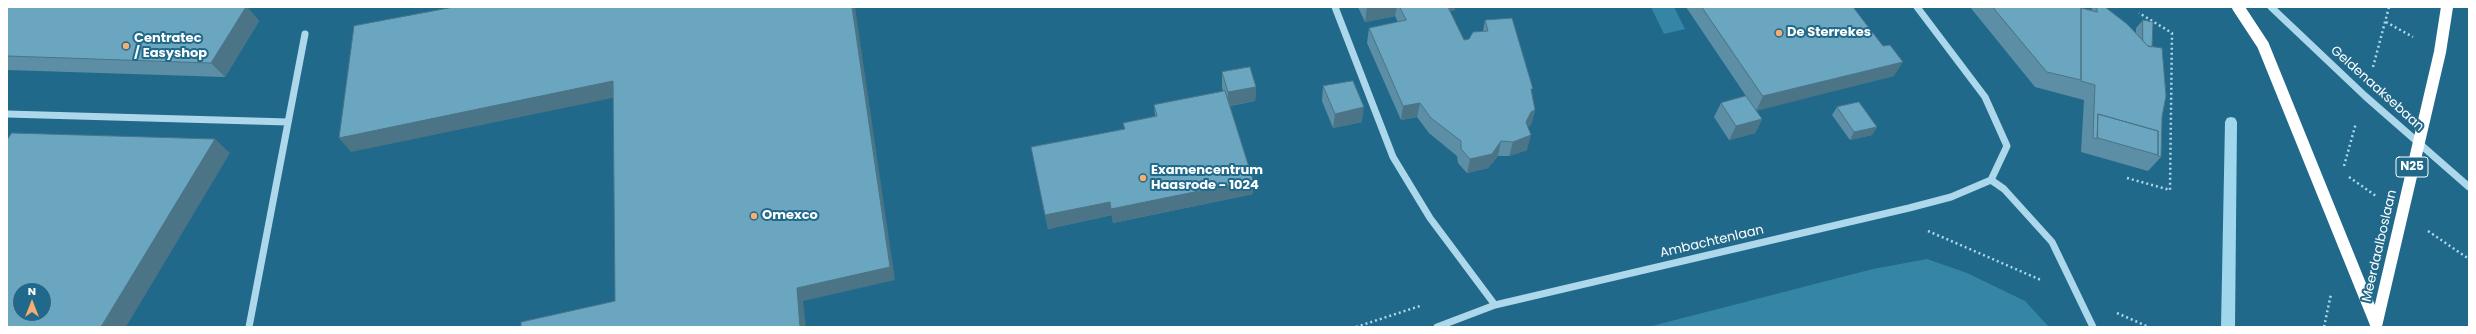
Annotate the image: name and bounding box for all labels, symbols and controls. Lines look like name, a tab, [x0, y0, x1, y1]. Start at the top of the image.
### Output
place label: De Sterrekes	[1787, 25, 1871, 41]
marker: De Sterrekes	[1774, 28, 1784, 38]
place label: Centratec / Easyshop	[134, 31, 207, 62]
marker: Centratec / Easyshop	[121, 41, 131, 51]
street label: Geldenaaksebaan	[2327, 43, 2427, 135]
road number: N25	[2396, 157, 2428, 177]
place label: Examencentrum Haasrode - 1024	[1151, 163, 1263, 194]
marker: Examencentrum Haasrode - 1024	[1138, 173, 1148, 183]
street label: Meerdaalboslaan	[2359, 188, 2401, 304]
place label: Omexco	[762, 208, 818, 224]
marker: Omexco	[749, 211, 759, 221]
street label: Ambachtenlaan	[1659, 222, 1765, 262]
north arrow	[12, 282, 52, 322]
text: N	[28, 283, 36, 299]

